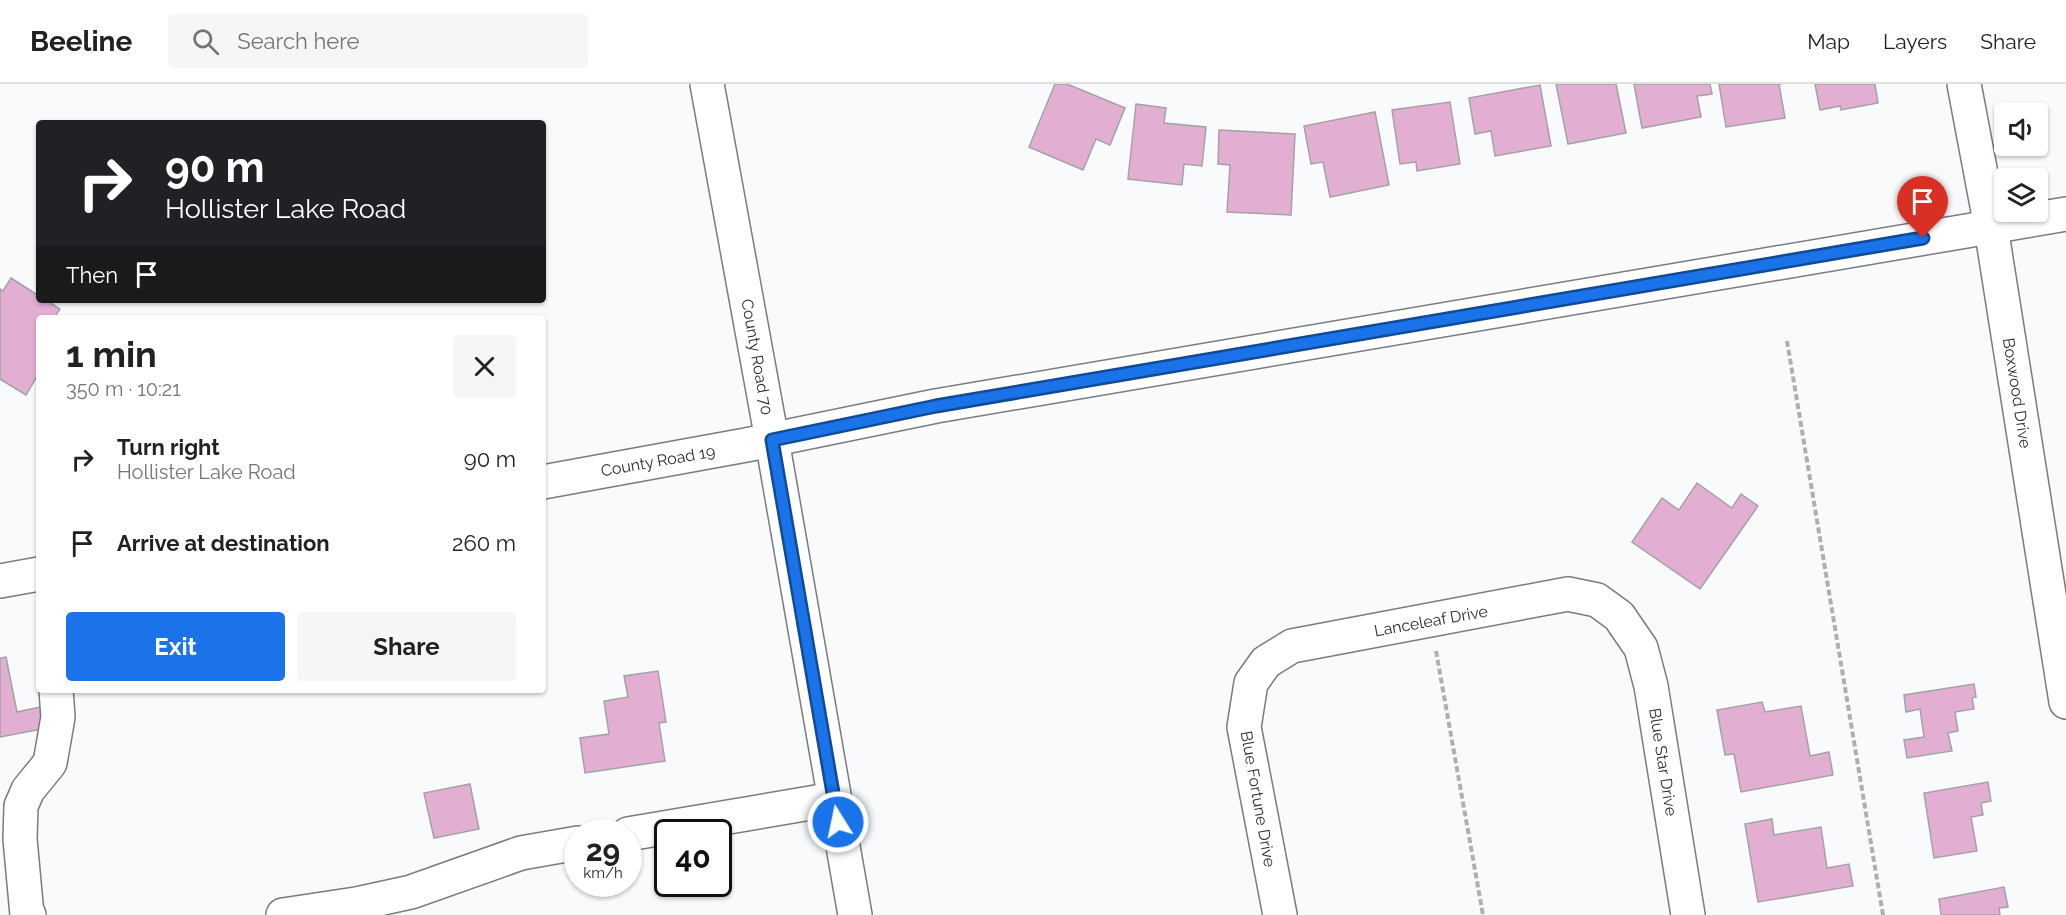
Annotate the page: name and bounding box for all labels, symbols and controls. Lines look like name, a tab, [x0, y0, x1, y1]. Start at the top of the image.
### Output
search box	[168, 14, 588, 68]
text: Beeline	[30, 25, 132, 58]
icon: search	[189, 25, 222, 58]
text: Search here	[237, 28, 359, 54]
text: Map	[1807, 29, 1850, 54]
text: Layers	[1883, 29, 1947, 54]
text: Share	[1980, 29, 2036, 54]
map controls	[1994, 102, 2048, 222]
button: sound	[1994, 102, 2048, 156]
text: 90 m	[165, 143, 265, 192]
icon: right	[66, 144, 144, 222]
button: layers	[1994, 168, 2048, 222]
pin	[1897, 176, 1948, 238]
icon: arrive	[1906, 185, 1939, 218]
text: Hollister Lake Road	[165, 193, 406, 224]
icon: arrive	[130, 258, 163, 291]
text: Then	[66, 262, 118, 288]
street label: County Road 70	[737, 297, 777, 417]
text: 1 min	[66, 333, 157, 375]
button: close	[453, 335, 516, 398]
street label: Boxwood Drive	[1999, 336, 2035, 450]
text: 350 m · 10:21	[66, 377, 181, 401]
text: Turn right	[117, 434, 220, 460]
street label: County Road 19	[599, 442, 717, 480]
icon: right	[66, 443, 99, 476]
text: 90 m	[464, 446, 516, 472]
text: Hollister Lake Road	[117, 460, 296, 484]
icon: arrive	[66, 527, 99, 560]
text: Arrive at destination	[117, 530, 330, 556]
text: 260 m	[452, 530, 516, 556]
street label: Lanceleaf Drive	[1373, 602, 1489, 640]
button: Exit	[66, 612, 285, 681]
button: Share	[297, 612, 516, 681]
street label: Blue Star Drive	[1645, 707, 1681, 817]
street label: Blue Fortune Drive	[1237, 729, 1279, 869]
position arrow	[806, 790, 870, 854]
speed limit sign: 40	[654, 819, 732, 897]
text: 29	[586, 833, 620, 868]
text: km/h	[583, 864, 623, 882]

